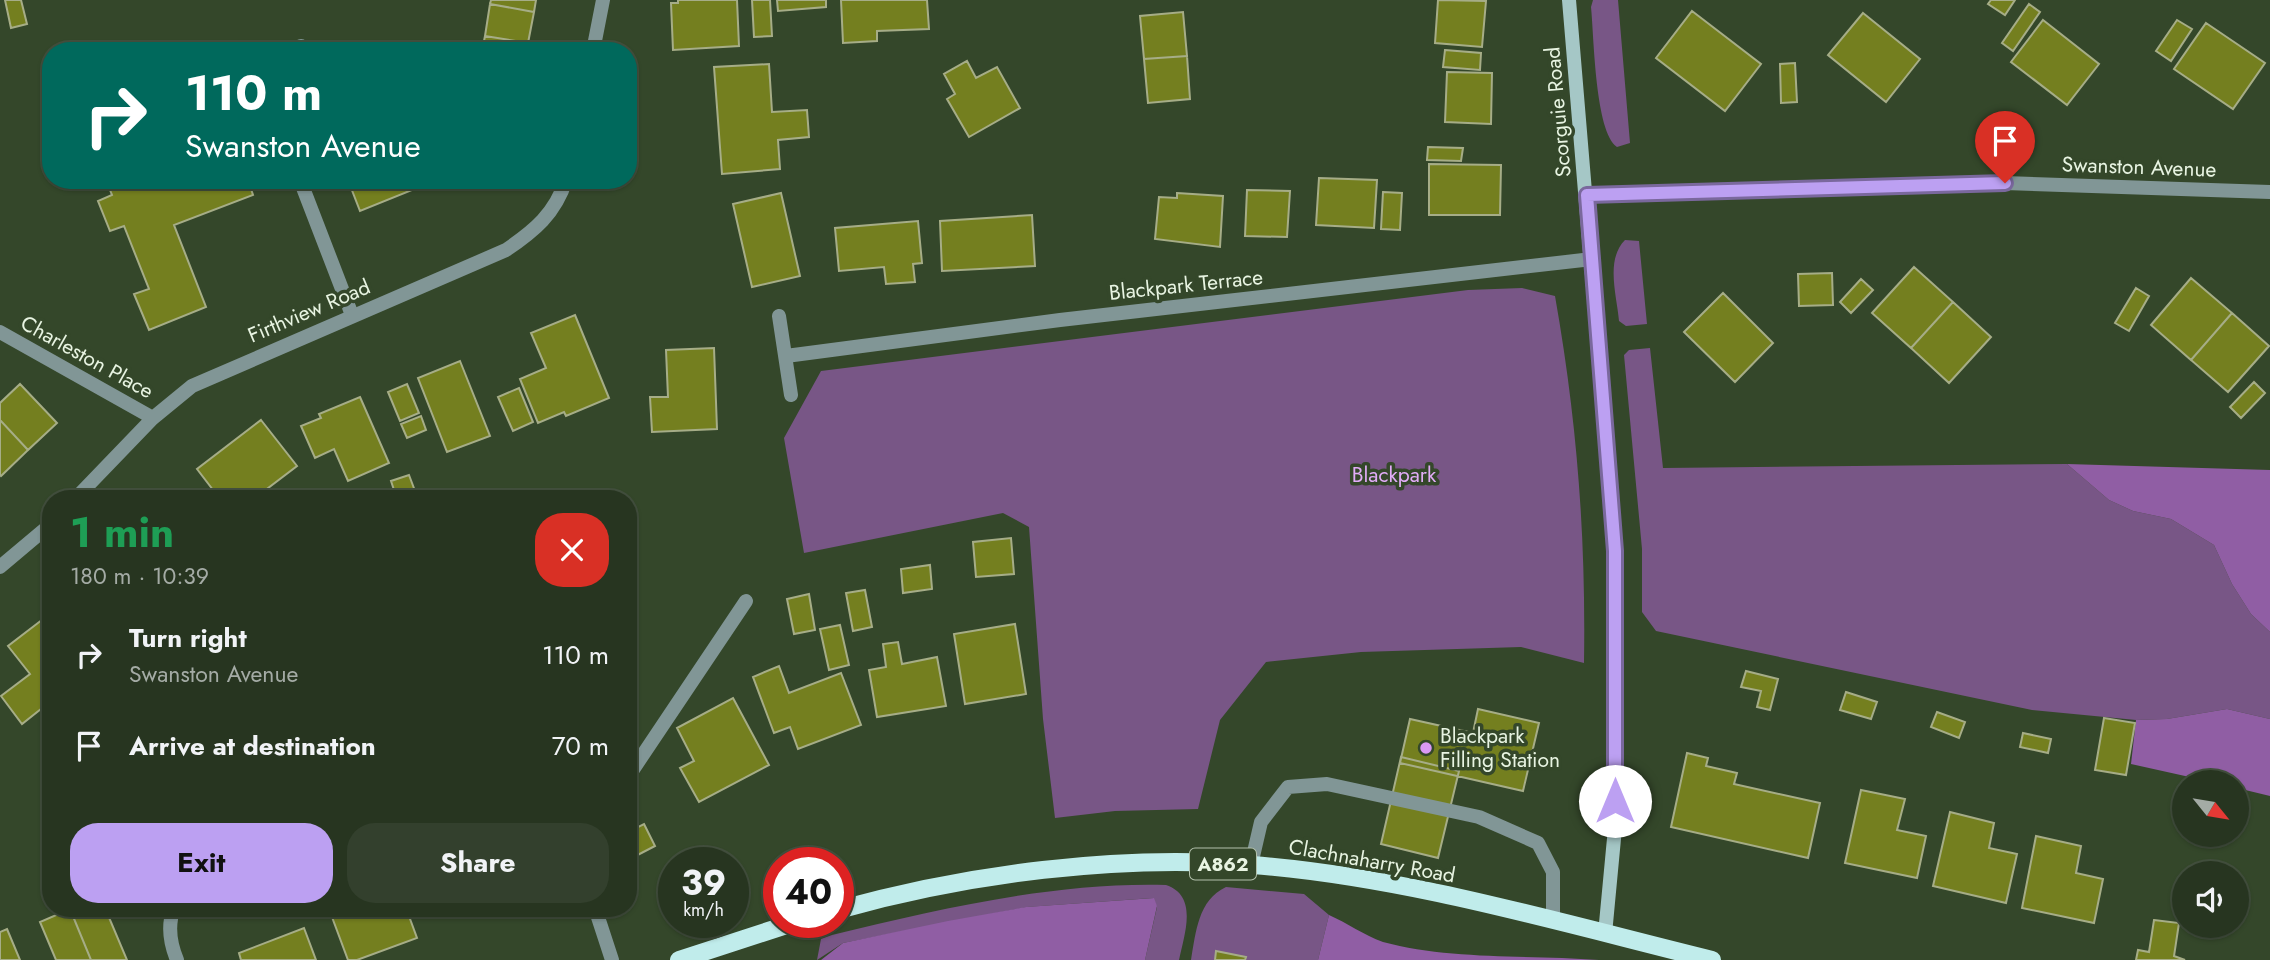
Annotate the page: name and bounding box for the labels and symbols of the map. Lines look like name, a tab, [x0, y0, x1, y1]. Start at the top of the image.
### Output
street label: Scorguie Road	[1537, 46, 1579, 178]
pin	[1975, 111, 2035, 183]
street label: Swanston Avenue	[2061, 149, 2217, 185]
street label: Blackpark Terrace	[1108, 262, 1265, 308]
street label: Firthview Road	[243, 272, 375, 350]
street label: Charleston Place	[15, 308, 159, 406]
park label: Blackpark	[1352, 460, 1437, 490]
place label: Blackpark Filling Station	[1440, 721, 1560, 775]
marker: Blackpark Filling Station	[1418, 740, 1434, 756]
position arrow	[1578, 764, 1652, 838]
north arrow	[2172, 770, 2249, 847]
street label: Clachnaharry Road	[1286, 832, 1458, 890]
speed limit sign: 40	[763, 847, 854, 938]
road number: A862	[1190, 848, 1256, 880]

